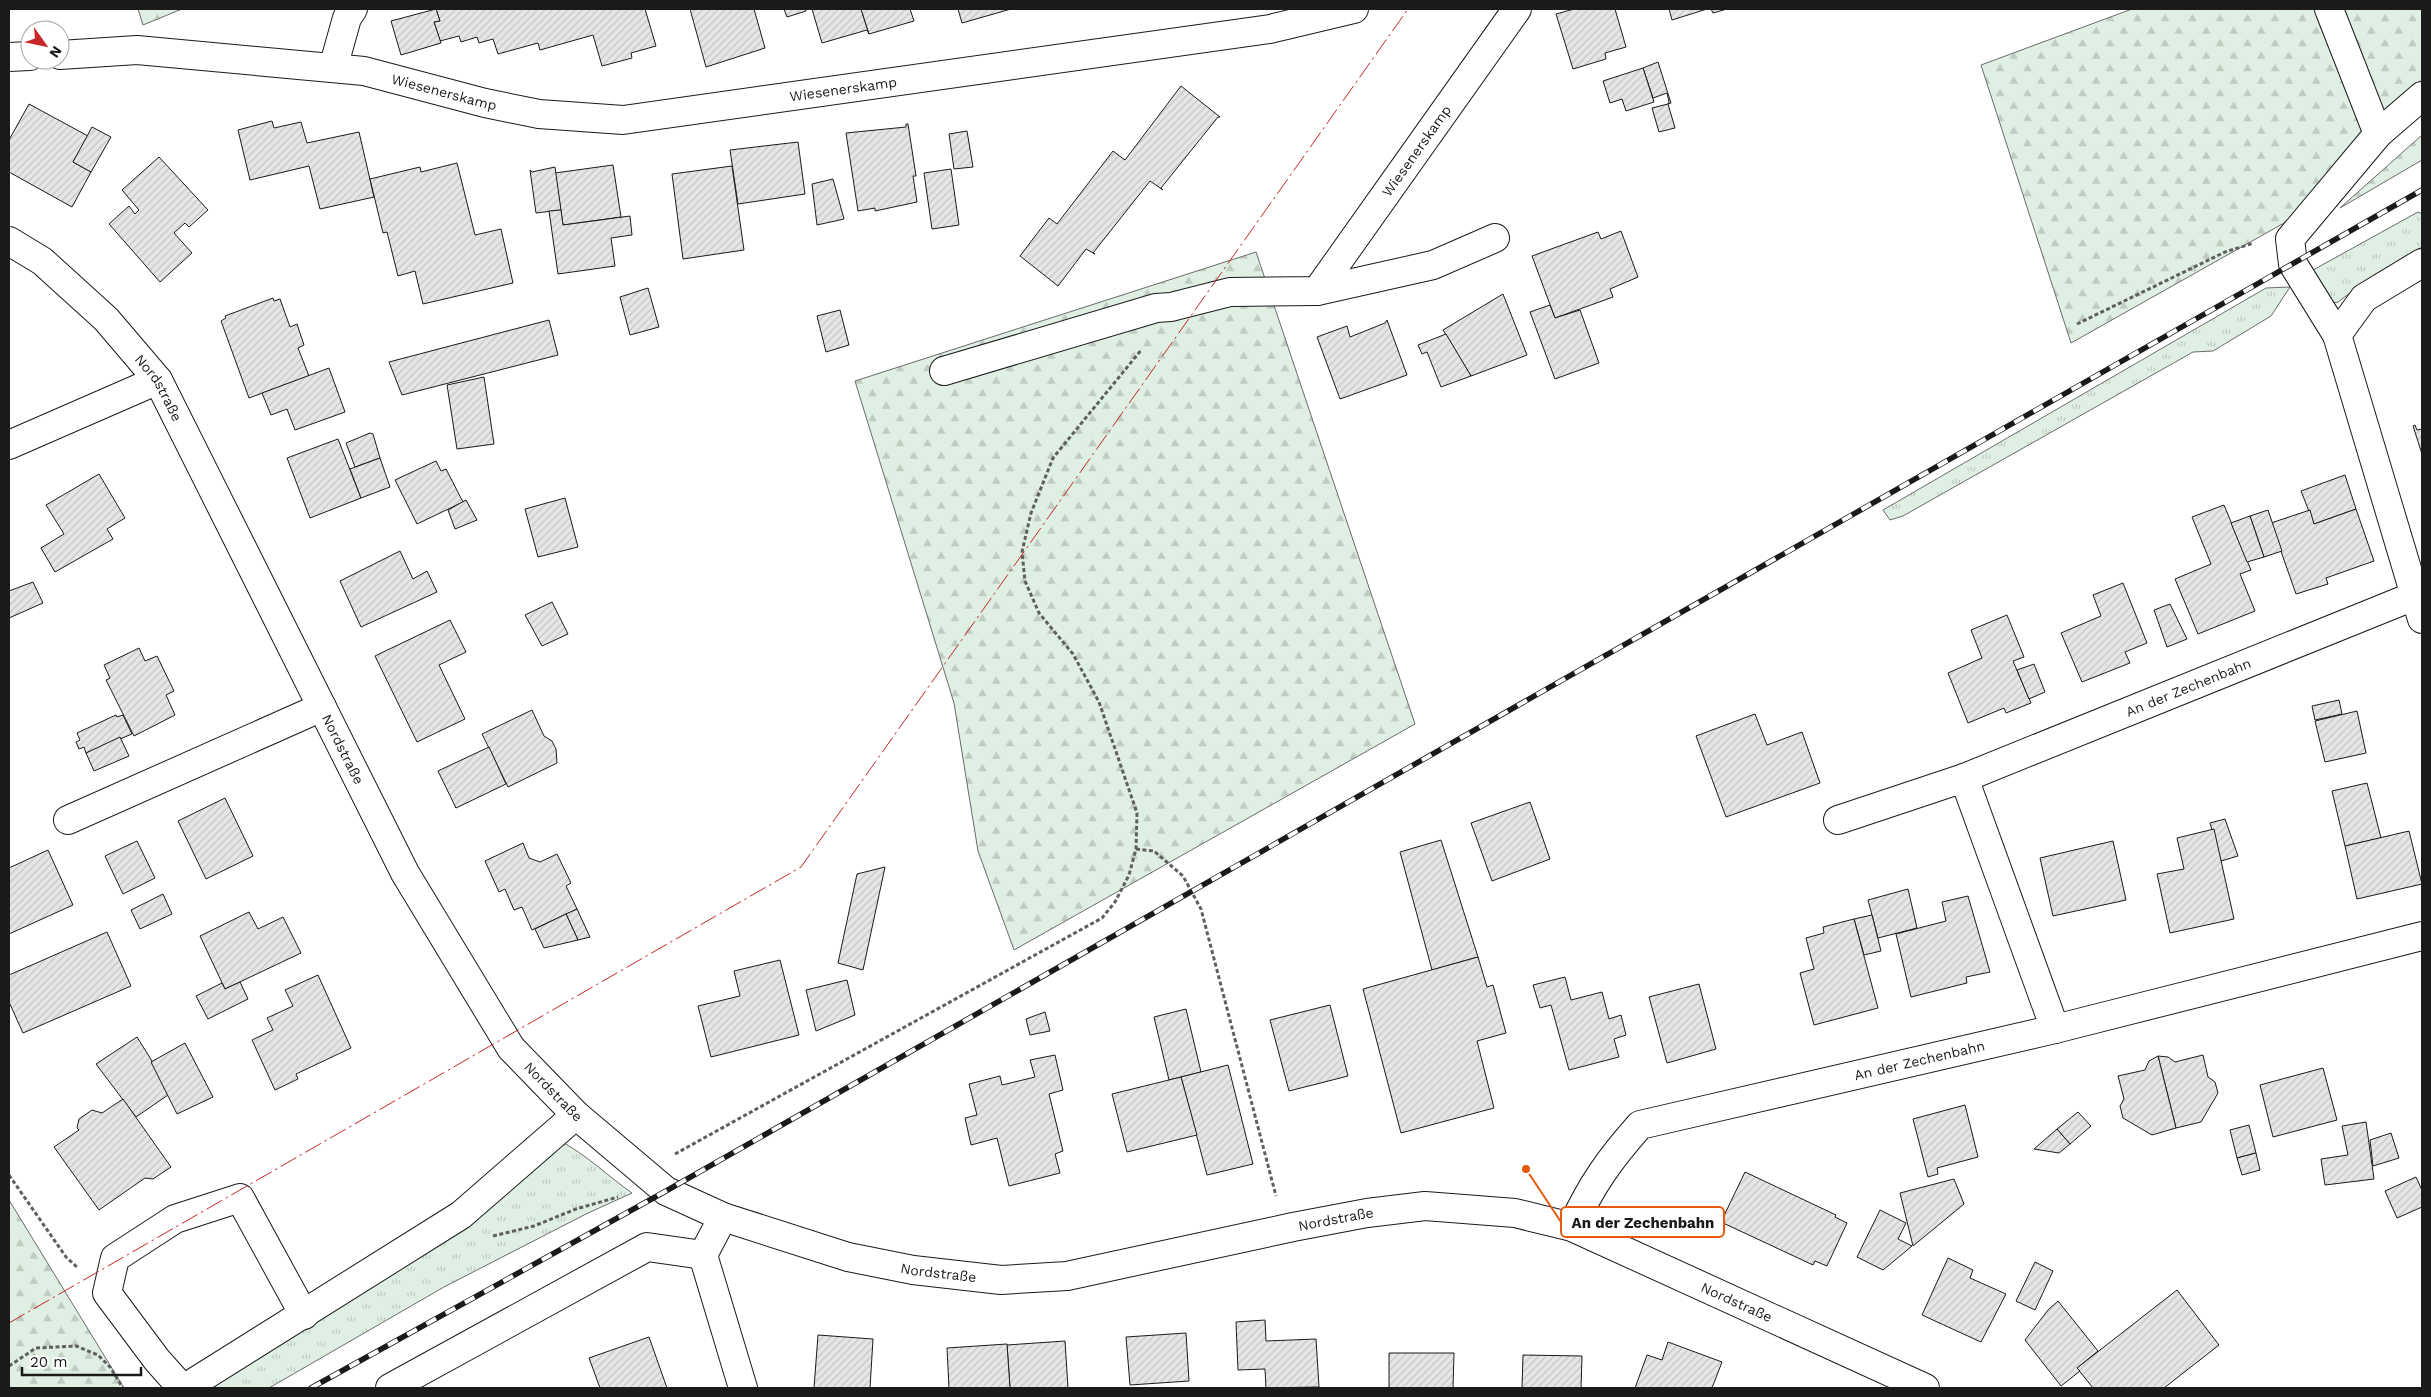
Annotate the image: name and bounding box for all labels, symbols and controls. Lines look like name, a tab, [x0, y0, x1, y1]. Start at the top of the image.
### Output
north arrow	[20, 20, 70, 70]
text: N	[46, 43, 65, 61]
street label: Wiesenerskamp	[390, 71, 498, 113]
street label: Wiesenerskamp	[789, 74, 898, 104]
street label: Wiesenerskamp	[1379, 102, 1454, 199]
street label: Nordstraße	[132, 351, 185, 424]
street label: An der Zechenbahn	[2123, 655, 2253, 720]
street label: Nordstraße	[319, 711, 367, 787]
street label: An der Zechenbahn	[1853, 1037, 1986, 1083]
street label: Nordstraße	[521, 1059, 585, 1125]
street label: Nordstraße	[1297, 1204, 1374, 1234]
callout: An der Zechenbahn	[1561, 1207, 1724, 1237]
text: An der Zechenbahn	[1572, 1214, 1714, 1232]
street label: Nordstraße	[899, 1260, 977, 1285]
street label: Nordstraße	[1699, 1279, 1775, 1325]
scale bar	[22, 1344, 141, 1376]
text: 20 m	[30, 1353, 68, 1371]

